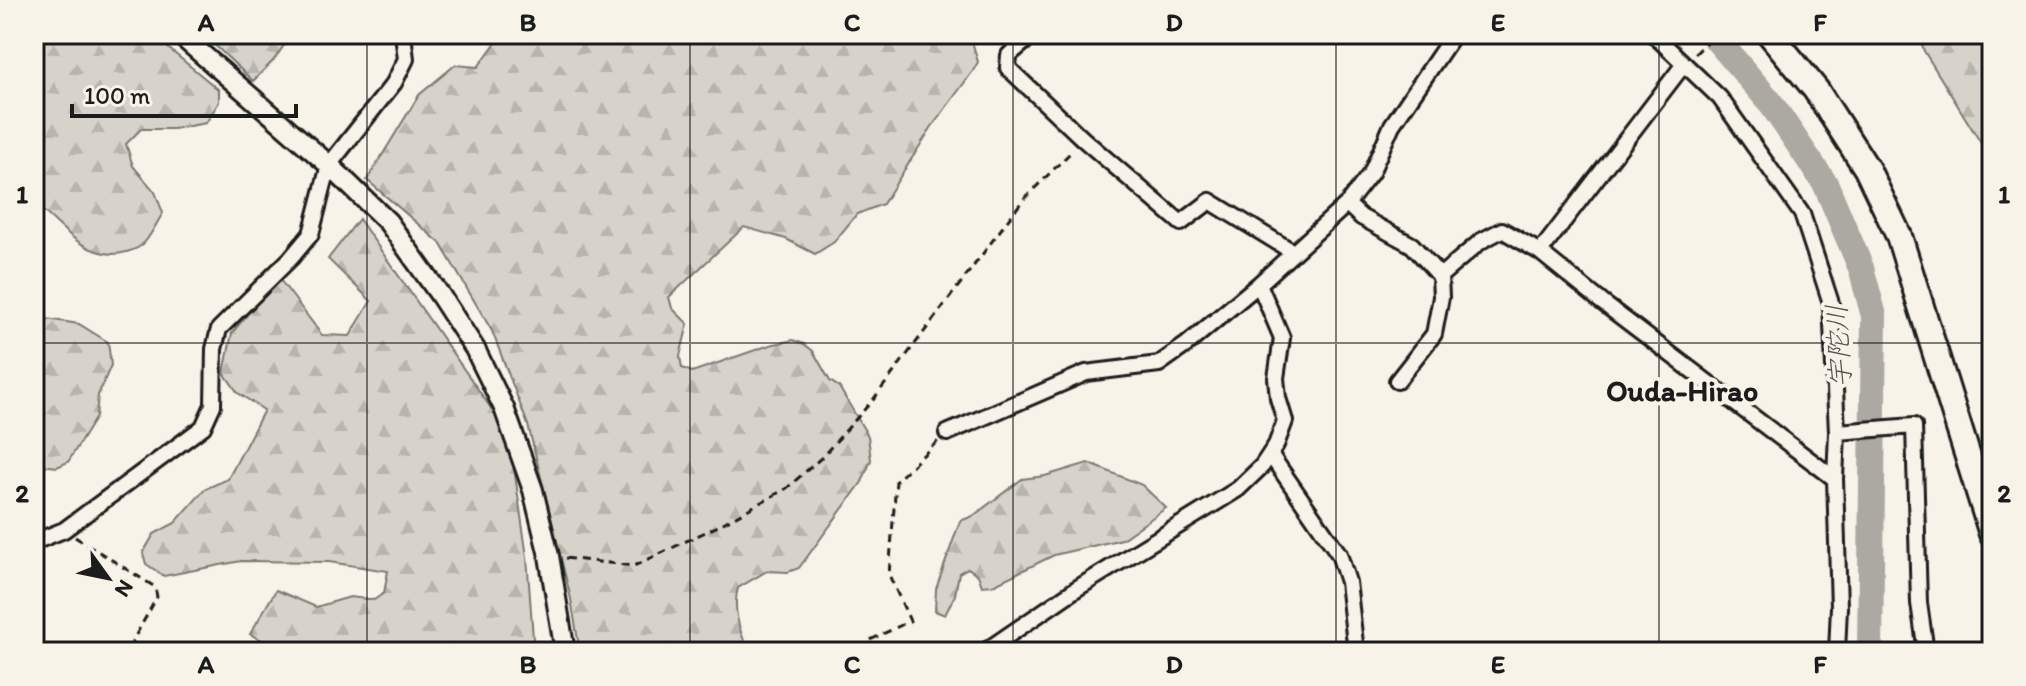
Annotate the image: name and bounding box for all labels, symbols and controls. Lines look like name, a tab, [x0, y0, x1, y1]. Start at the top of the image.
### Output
text: A	[197, 6, 215, 38]
text: B	[520, 6, 537, 38]
text: C	[844, 6, 861, 38]
text: D	[1165, 6, 1183, 38]
text: E	[1491, 6, 1505, 38]
text: F	[1813, 6, 1827, 38]
scale bar	[72, 68, 296, 118]
text: 100 m	[84, 81, 150, 110]
text: 1	[16, 178, 28, 210]
text: 1	[1998, 178, 2010, 210]
water label: 宇陀川	[1819, 303, 1857, 389]
district label: Ouda-Hirao	[1606, 372, 1758, 409]
text: 2	[15, 477, 29, 509]
text: 2	[1997, 477, 2011, 509]
north arrow	[68, 538, 148, 618]
text: N	[109, 575, 140, 602]
text: A	[197, 648, 215, 680]
text: B	[520, 648, 537, 680]
text: C	[844, 648, 861, 680]
text: D	[1165, 648, 1183, 680]
text: E	[1491, 648, 1505, 680]
text: F	[1813, 648, 1827, 680]

